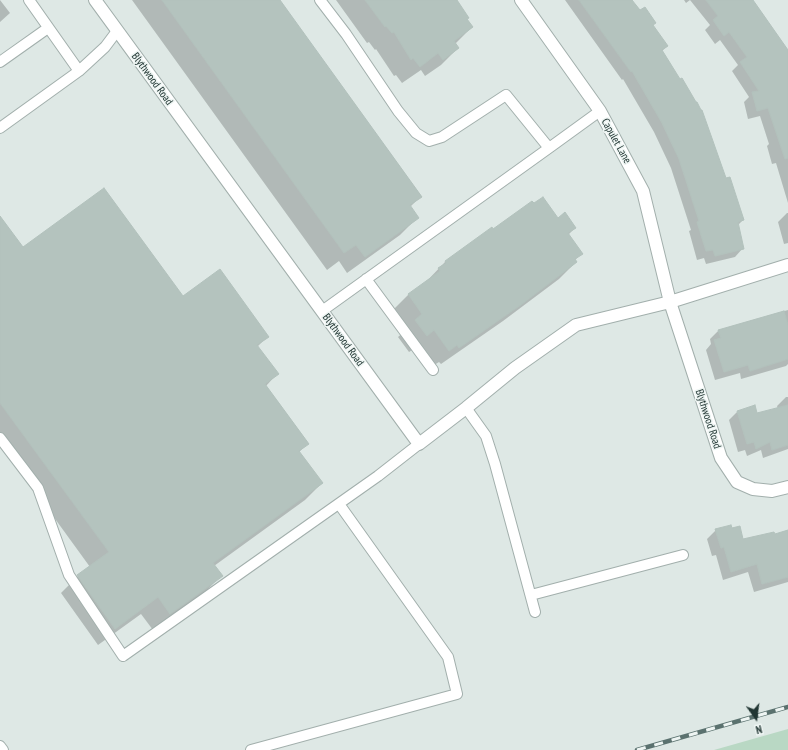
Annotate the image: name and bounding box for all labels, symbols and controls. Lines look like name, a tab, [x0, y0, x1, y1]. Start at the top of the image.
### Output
street label: Blythwood Road	[129, 50, 175, 108]
street label: Capulet Lane	[598, 116, 634, 166]
street label: Blythwood Road	[320, 311, 366, 369]
street label: Blythwood Road	[692, 388, 724, 450]
north arrow	[736, 698, 776, 738]
text: N	[754, 722, 763, 737]

